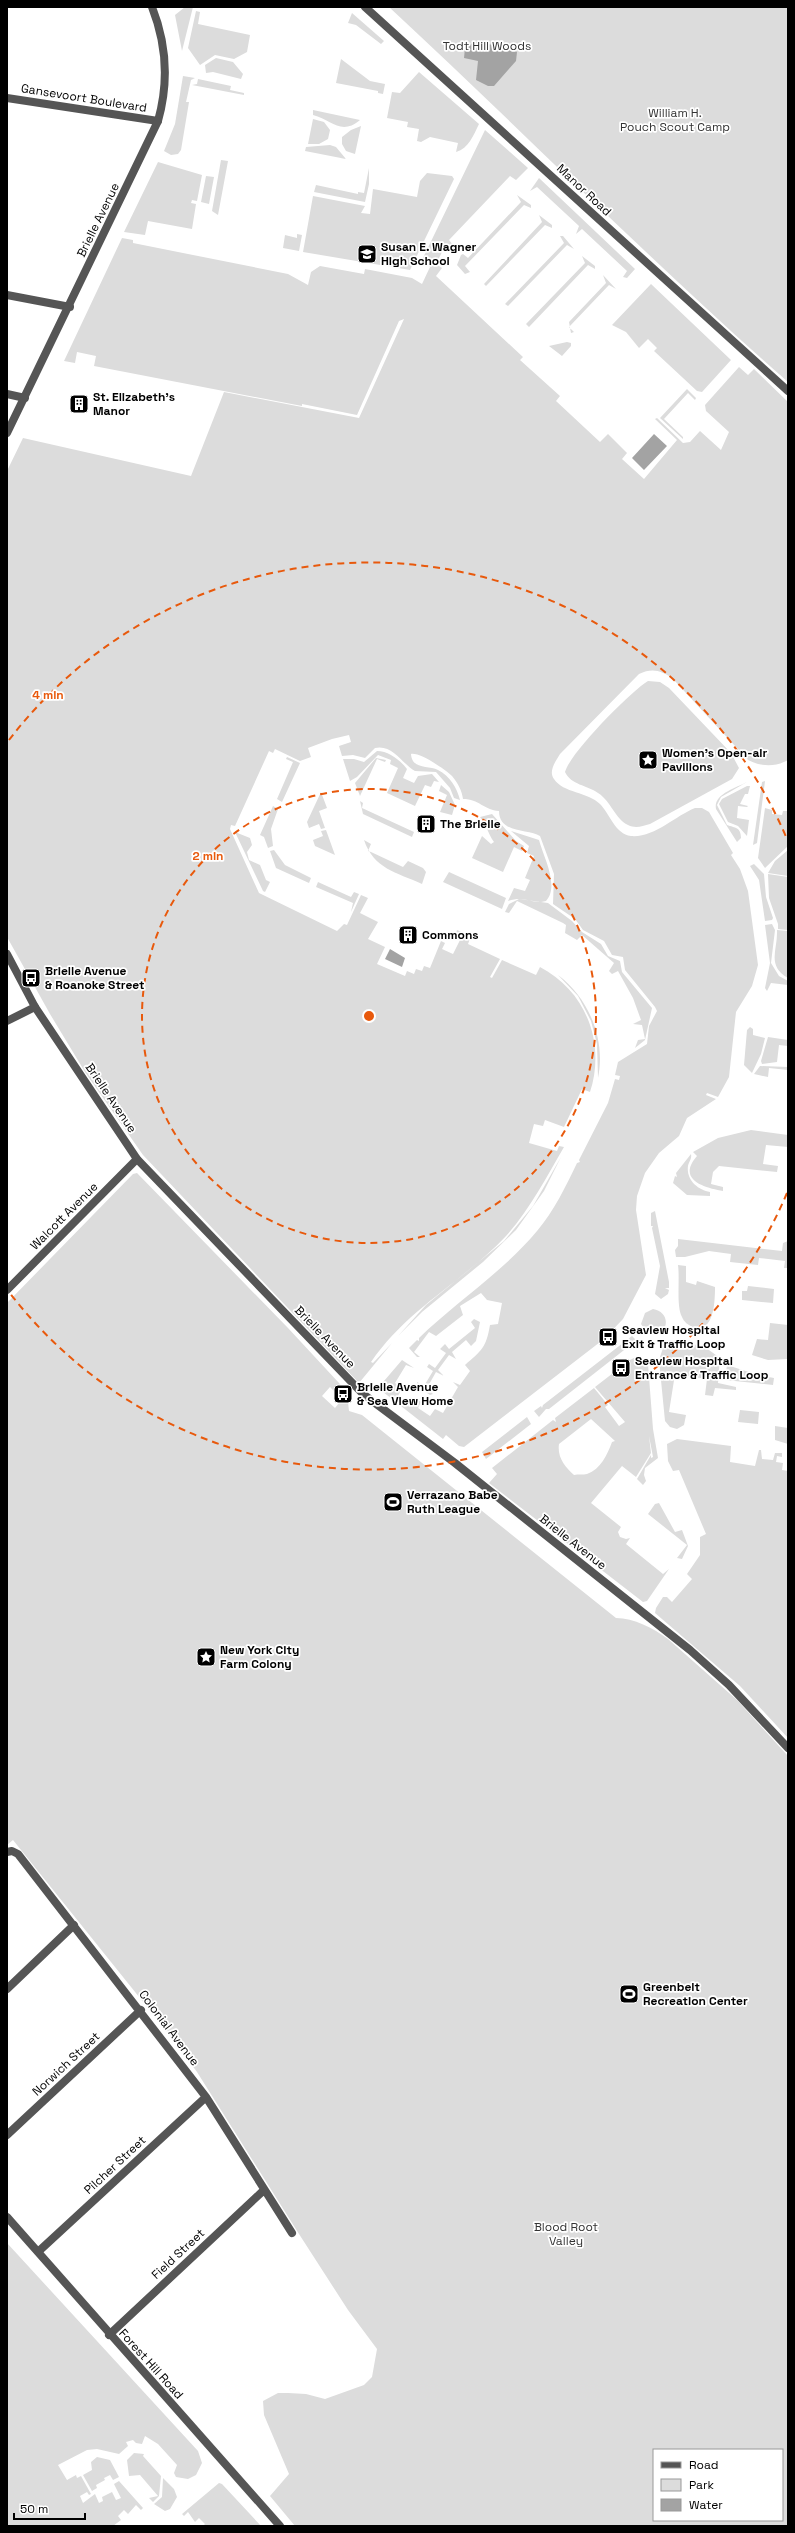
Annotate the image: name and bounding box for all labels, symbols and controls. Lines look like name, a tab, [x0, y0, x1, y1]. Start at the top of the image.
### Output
park label: Todt Hill Woods	[443, 38, 531, 54]
street label: Gansevoort Boulevard	[20, 80, 148, 116]
park label: William H. Pouch Scout Camp	[620, 105, 730, 135]
street label: Manor Road	[553, 161, 615, 219]
street label: Brielle Avenue	[73, 180, 123, 260]
place label: Susan E. Wagner High School	[381, 239, 477, 269]
school or university icon: Susan E. Wagner High School	[356, 243, 378, 265]
place label: St. Elizabeth's Manor	[93, 389, 175, 419]
building icon: St. Elizabeth's Manor	[68, 393, 90, 415]
text: 4 min	[32, 687, 64, 703]
place label: Women's Open-air Pavilions	[662, 745, 768, 775]
place icon: Women's Open-air Pavilions	[637, 749, 659, 771]
building icon: The Brielle	[415, 813, 437, 835]
place label: The Brielle	[440, 816, 501, 832]
text: 2 min	[192, 848, 224, 864]
building icon: Commons	[397, 924, 419, 946]
place label: Commons	[422, 927, 479, 943]
place label: Brielle Avenue & Roanoke Street	[45, 963, 145, 993]
bus stop icon: Brielle Avenue & Roanoke Street	[20, 967, 42, 989]
centre of rings	[362, 1009, 376, 1023]
street label: Brielle Avenue	[82, 1060, 140, 1136]
street label: Walcott Avenue	[27, 1179, 101, 1253]
street label: Brielle Avenue	[291, 1302, 359, 1372]
place label: Seaview Hospital Exit & Traffic Loop	[622, 1322, 726, 1352]
bus stop icon: Seaview Hospital Exit & Traffic Loop	[597, 1326, 619, 1348]
place label: Seaview Hospital Entrance & Traffic Loop	[635, 1353, 769, 1383]
bus stop icon: Seaview Hospital Entrance & Traffic Loop	[610, 1357, 632, 1379]
place label: Brielle Avenue & Sea View Home	[357, 1379, 454, 1409]
bus stop icon: Brielle Avenue & Sea View Home	[332, 1383, 354, 1405]
place label: Verrazano Babe Ruth League	[407, 1487, 498, 1517]
sports icon: Verrazano Babe Ruth League	[382, 1491, 404, 1513]
street label: Brielle Avenue	[536, 1511, 610, 1573]
place label: New York City Farm Colony	[220, 1642, 299, 1672]
place icon: New York City Farm Colony	[195, 1646, 217, 1668]
place label: Greenbelt Recreation Center	[643, 1979, 748, 2009]
sports icon: Greenbelt Recreation Center	[618, 1983, 640, 2005]
street label: Colonial Avenue	[135, 1987, 203, 2069]
street label: Norwich Street	[29, 2029, 103, 2099]
street label: Pilcher Street	[81, 2132, 149, 2198]
park label: Blood Root Valley	[534, 2219, 598, 2249]
street label: Field Street	[148, 2225, 208, 2283]
street label: Forest Hill Road	[115, 2325, 187, 2403]
legend	[653, 2449, 783, 2521]
text: Road	[689, 2457, 718, 2473]
text: Park	[689, 2477, 714, 2493]
scale bar	[14, 2495, 85, 2521]
text: Water	[689, 2497, 723, 2513]
text: 50 m	[20, 2501, 48, 2517]

